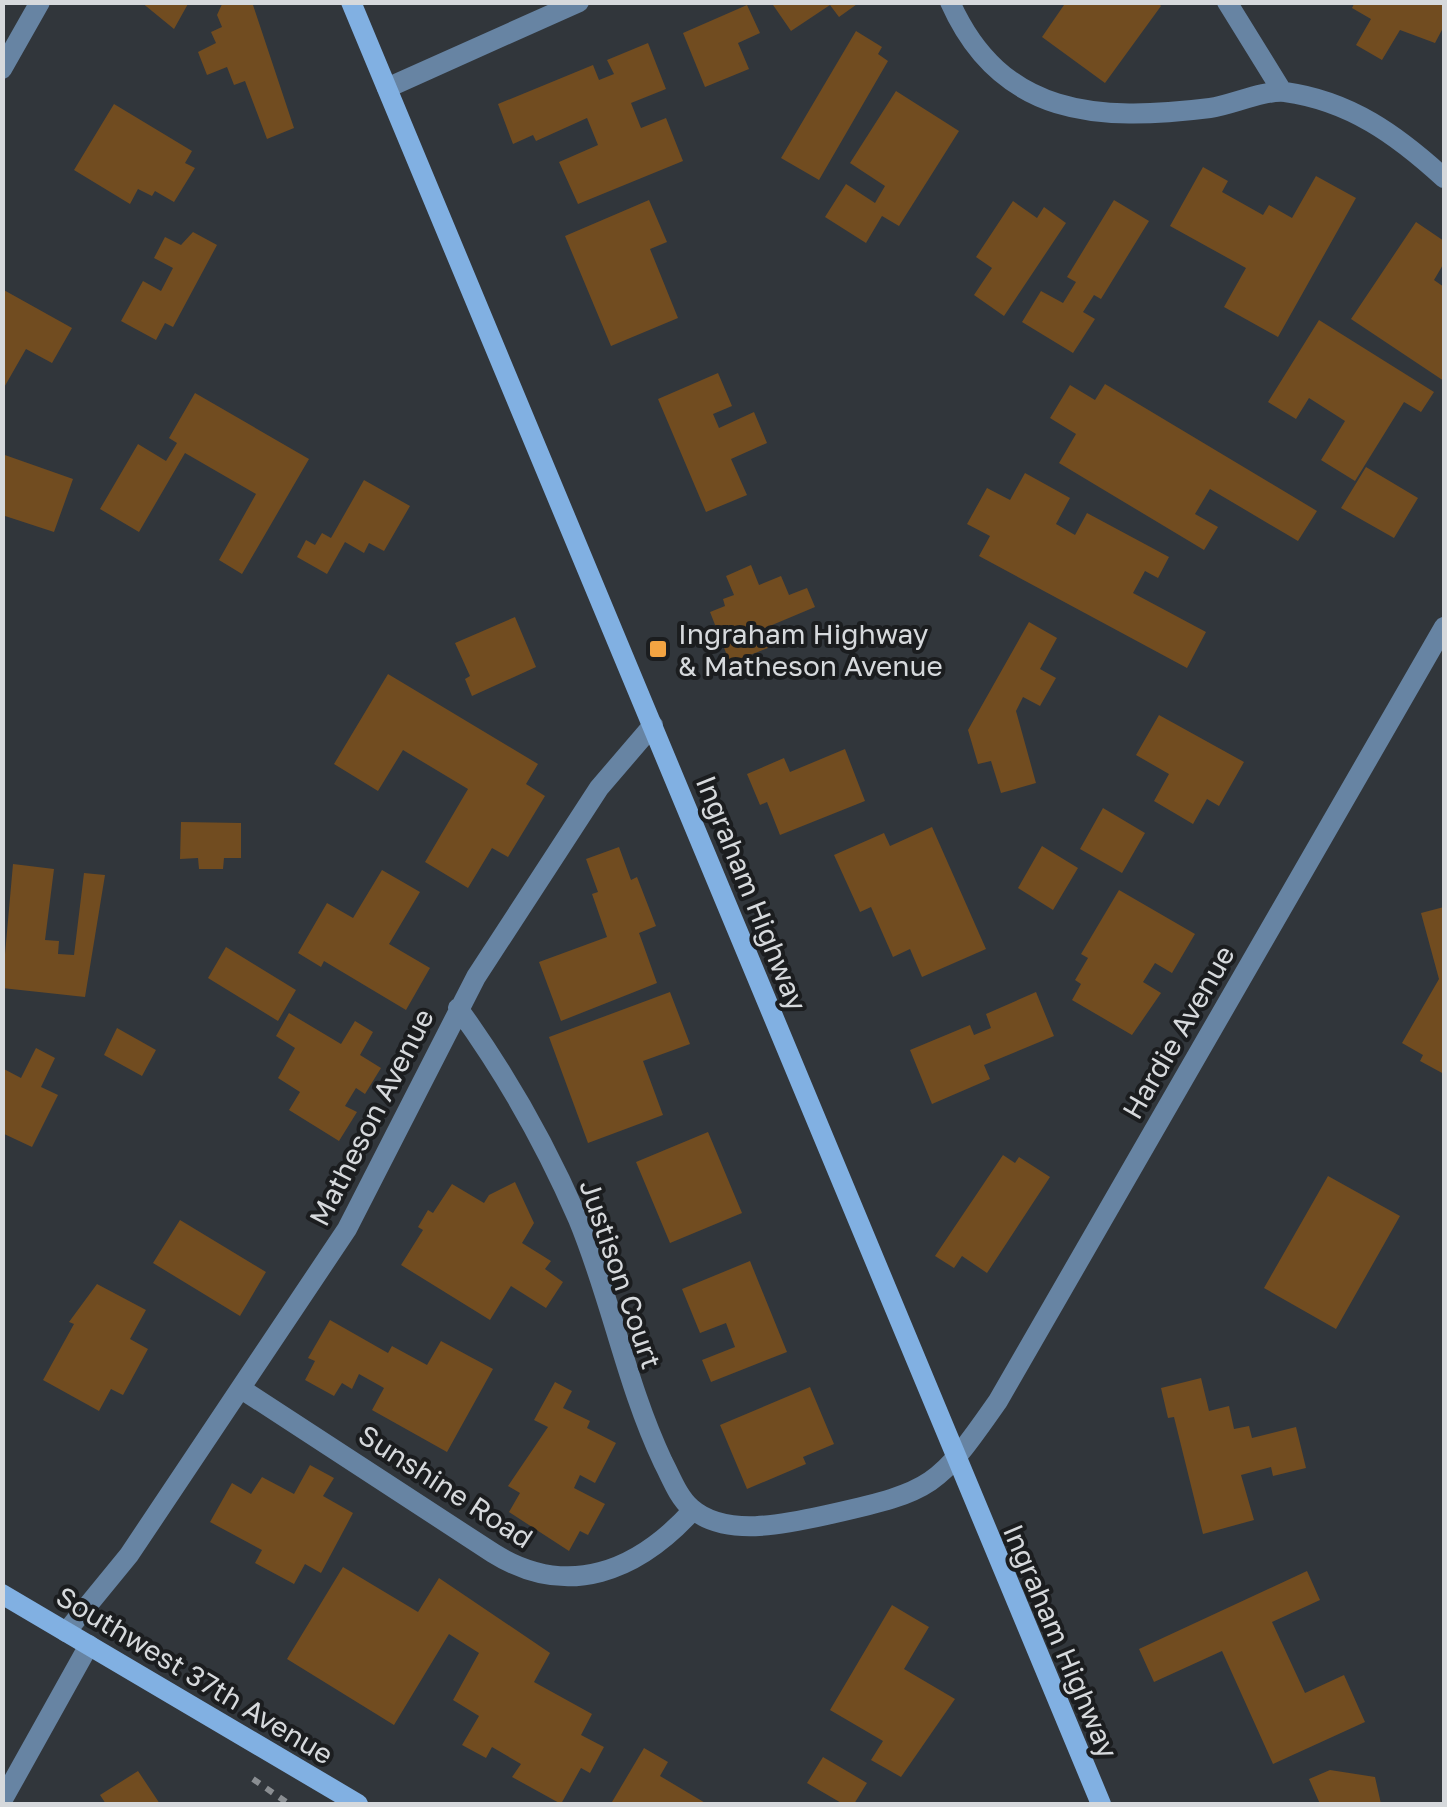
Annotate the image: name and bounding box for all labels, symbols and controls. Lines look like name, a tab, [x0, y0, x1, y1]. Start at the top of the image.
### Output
place label: Ingraham Highway & Matheson Avenue	[678, 617, 943, 682]
marker: Ingraham Highway & Matheson Avenue	[647, 638, 669, 660]
street label: Ingraham Highway	[690, 771, 814, 1016]
street label: Hardie Avenue	[1115, 940, 1241, 1124]
street label: Matheson Avenue	[302, 1003, 440, 1231]
street label: Justison Court	[573, 1175, 669, 1373]
street label: Sunshine Road	[353, 1418, 539, 1554]
street label: Ingraham Highway	[997, 1519, 1125, 1763]
street label: Southwest 37th Avenue	[51, 1579, 339, 1771]

